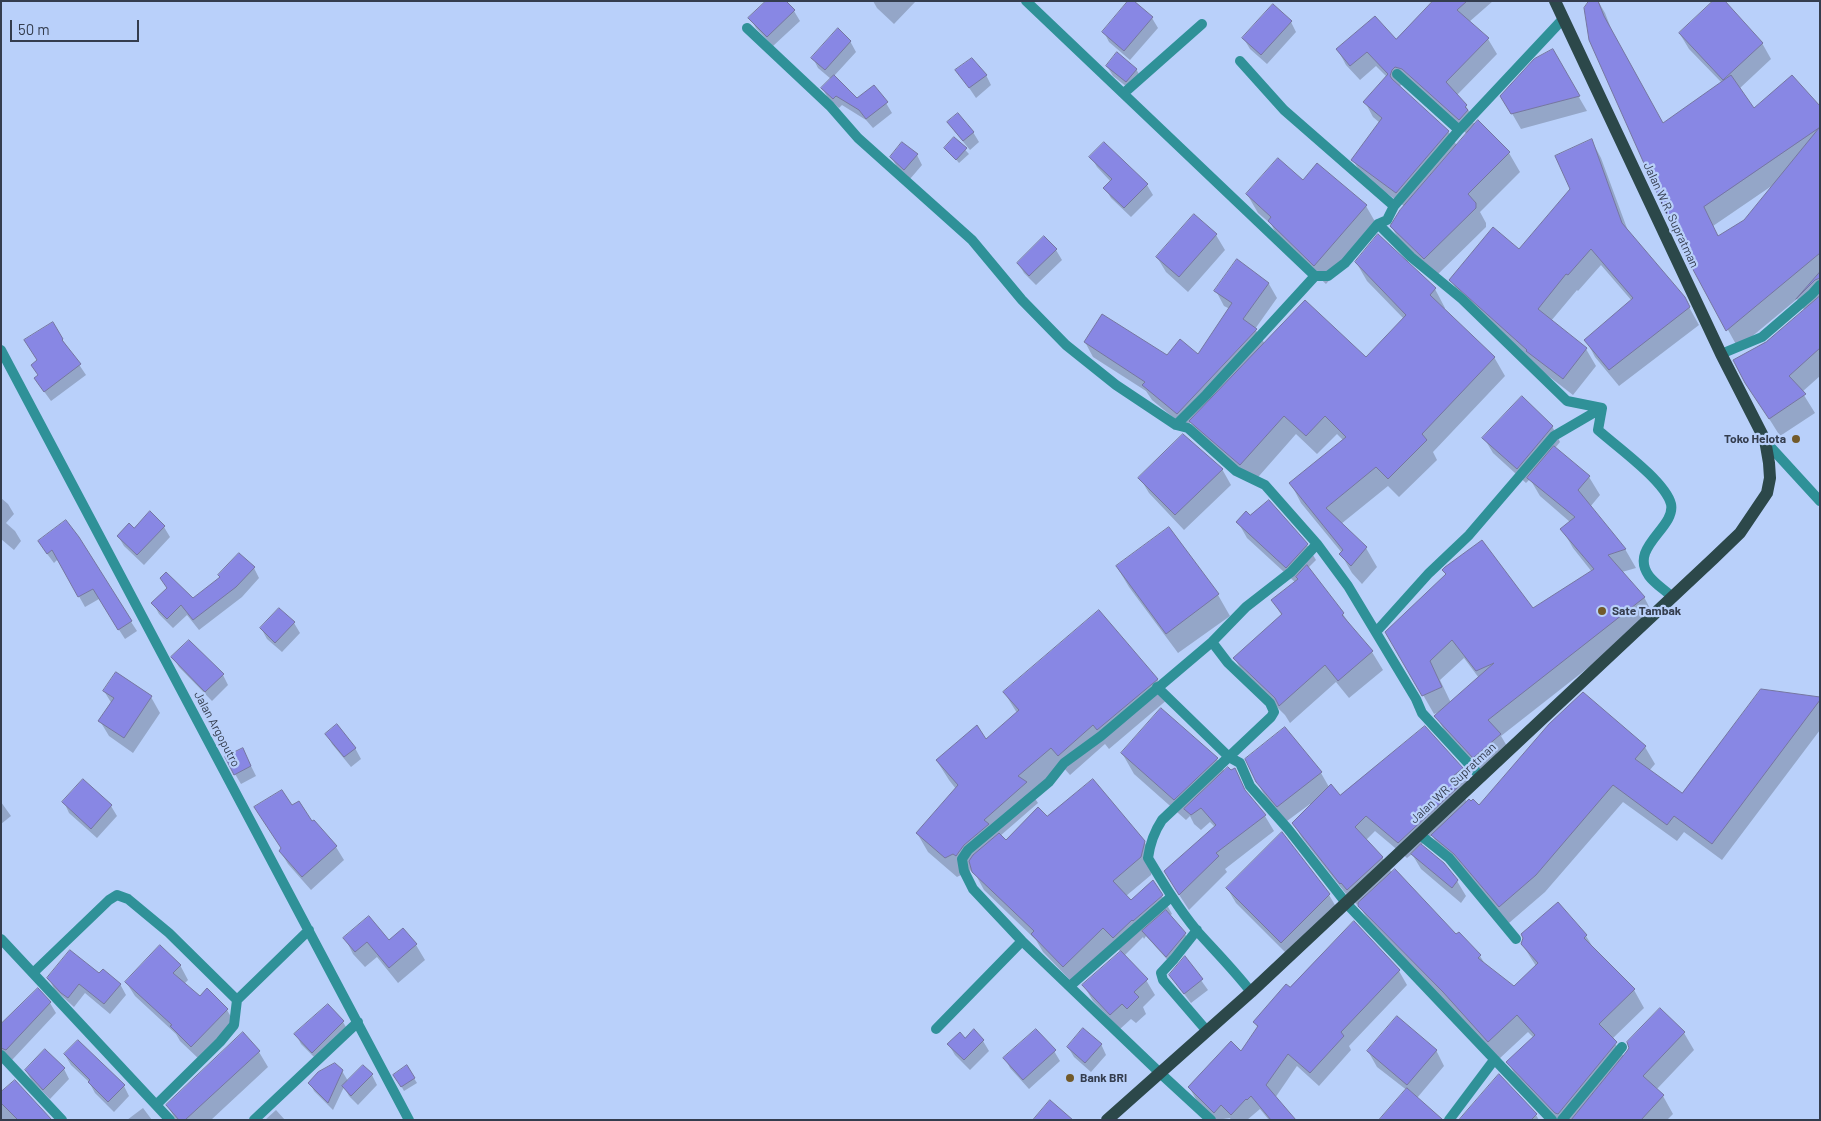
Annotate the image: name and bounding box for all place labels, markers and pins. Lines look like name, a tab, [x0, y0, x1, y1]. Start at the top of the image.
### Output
place label: Toko Helota	[1724, 432, 1786, 446]
marker: Toko Helota	[1790, 433, 1802, 445]
place label: Sate Tambak	[1612, 604, 1681, 618]
marker: Sate Tambak	[1596, 605, 1608, 617]
place label: Bank BRI	[1080, 1071, 1127, 1085]
marker: Bank BRI	[1064, 1072, 1076, 1084]

